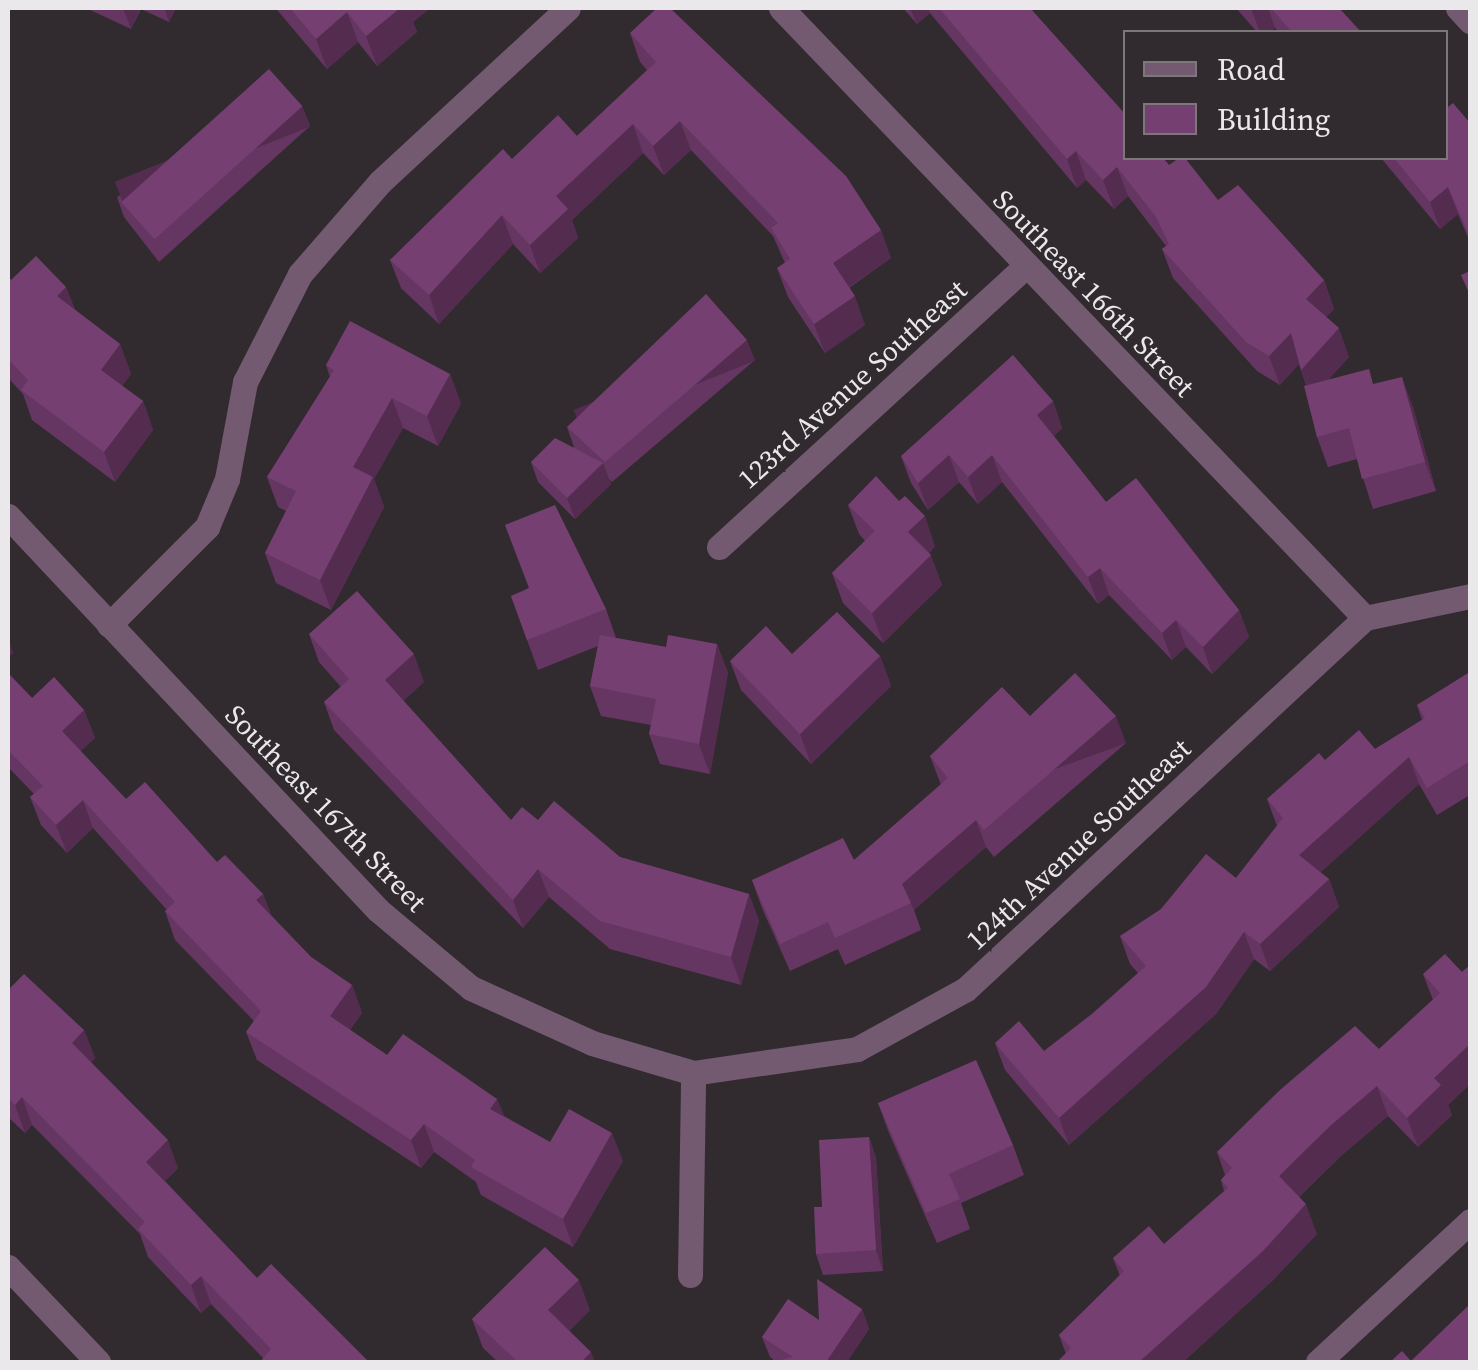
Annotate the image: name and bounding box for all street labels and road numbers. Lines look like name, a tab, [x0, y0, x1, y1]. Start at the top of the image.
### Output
street label: Southeast 166th Street	[987, 183, 1201, 403]
street label: 123rd Avenue Southeast	[731, 273, 973, 495]
street label: Southeast 167th Street	[219, 698, 433, 918]
street label: 124th Avenue Southeast	[959, 731, 1197, 957]

